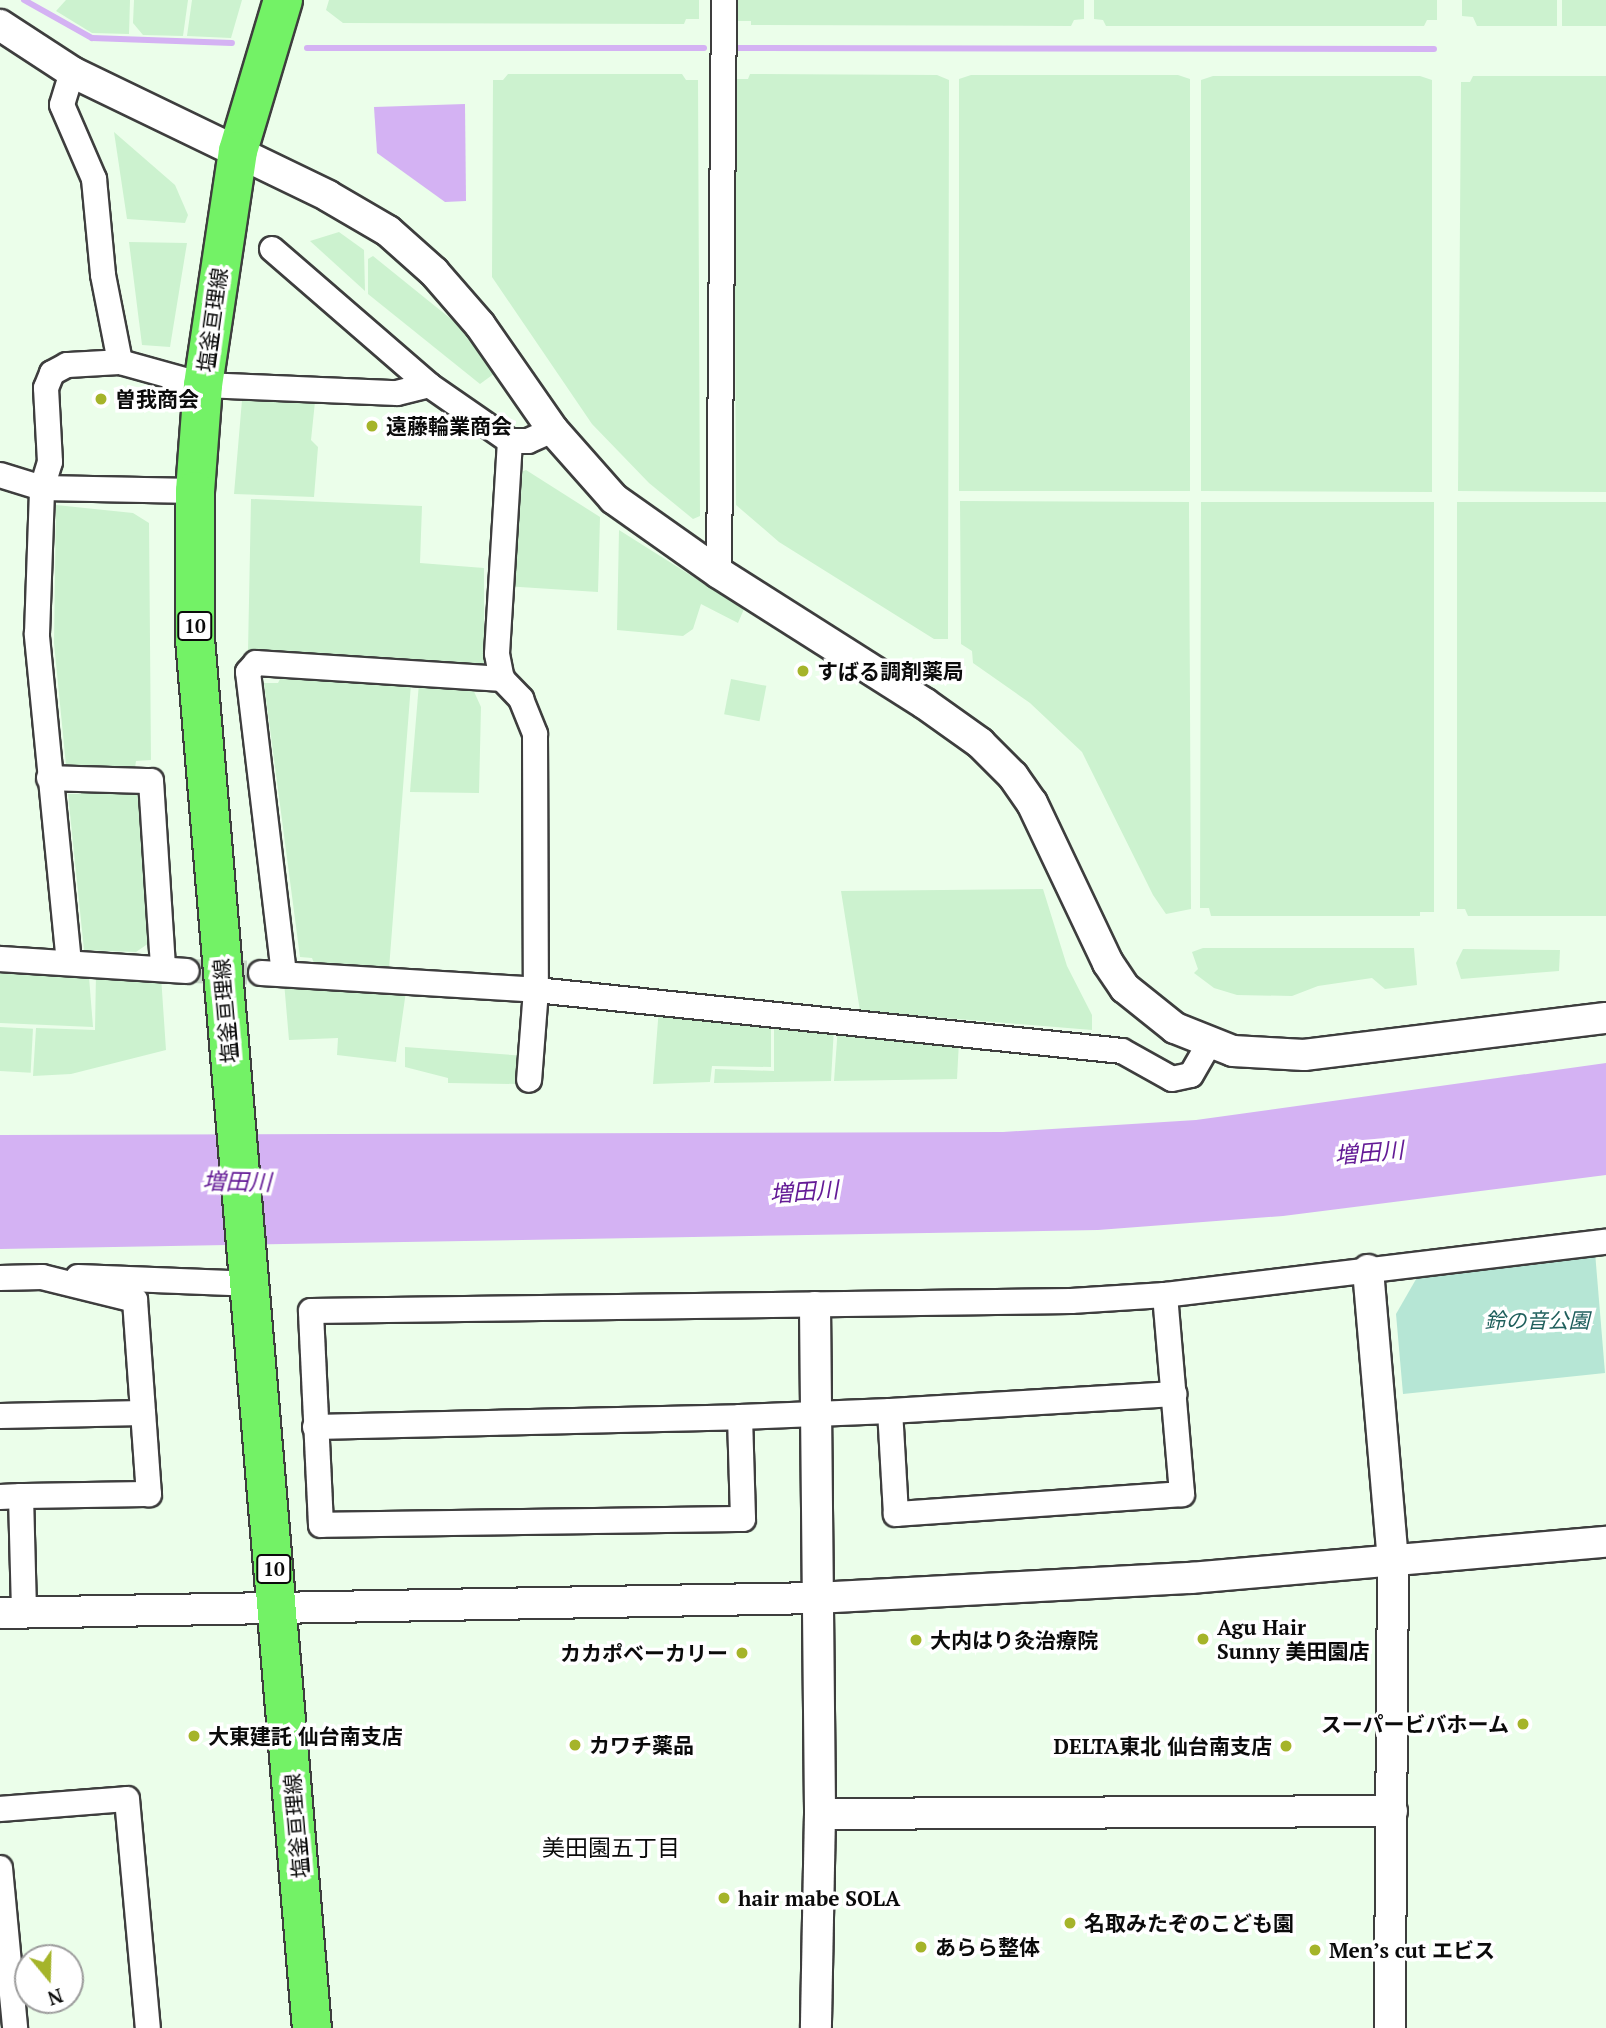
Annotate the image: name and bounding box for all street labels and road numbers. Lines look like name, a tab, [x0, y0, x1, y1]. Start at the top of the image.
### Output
street label: 塩釜亘理線	[192, 266, 232, 374]
road number: 10	[176, 610, 214, 642]
street label: 塩釜亘理線	[208, 958, 242, 1064]
road number: 10	[255, 1554, 293, 1584]
street label: 塩釜亘理線	[279, 1773, 313, 1879]

